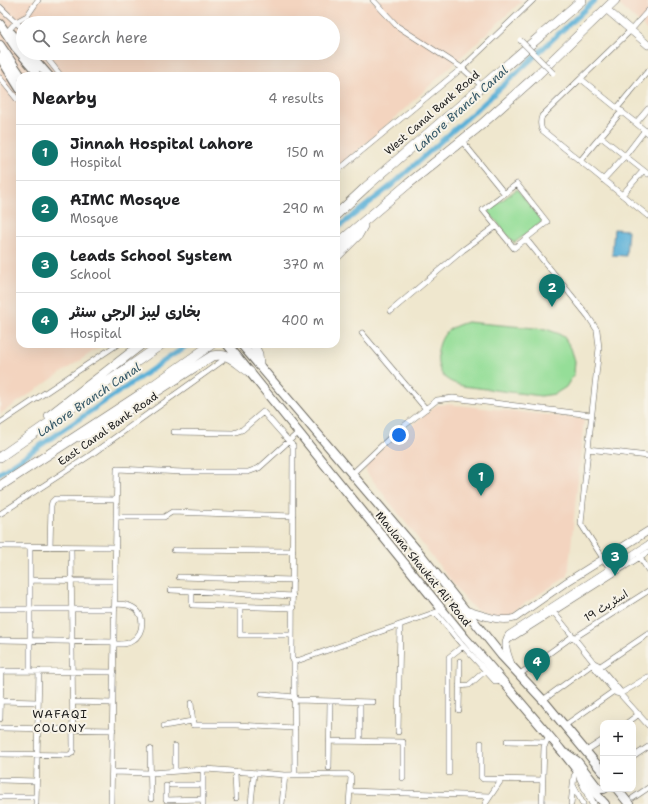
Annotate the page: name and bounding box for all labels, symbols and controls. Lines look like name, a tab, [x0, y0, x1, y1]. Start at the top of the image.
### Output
search box	[16, 16, 340, 60]
icon: search	[30, 27, 52, 49]
text: Search here	[62, 28, 148, 48]
water label: Lahore Branch Canal	[410, 62, 512, 156]
street label: West Canal Bank Road	[381, 67, 483, 159]
text: Nearby	[32, 87, 97, 109]
text: 4 results	[268, 90, 324, 107]
text: Jinnah Hospital Lahore	[70, 134, 253, 154]
text: 1	[42, 144, 48, 161]
text: 150 m	[286, 144, 324, 161]
text: Hospital	[70, 154, 121, 171]
text: AIMC Mosque	[70, 190, 180, 210]
text: 2	[40, 200, 50, 217]
text: 290 m	[282, 200, 324, 217]
text: Mosque	[70, 210, 119, 227]
text: Leads School System	[70, 246, 232, 266]
text: 3	[40, 256, 50, 273]
text: 370 m	[282, 256, 324, 273]
text: School	[70, 266, 111, 283]
pin: 2	[539, 274, 565, 307]
text: بخاری لیبز الرجی سنٹر	[70, 302, 201, 322]
text: 4	[40, 312, 50, 329]
text: 400 m	[281, 312, 324, 329]
text: Hospital	[70, 325, 121, 342]
water label: Lahore Branch Canal	[34, 359, 144, 441]
street label: East Canal Bank Road	[55, 389, 161, 469]
your location	[389, 425, 409, 445]
pin: 1	[468, 463, 494, 496]
street label: Maulana Shaukat Ali Road	[372, 508, 474, 630]
pin: 3	[602, 543, 628, 576]
street label: اسٹریٹ 19	[581, 587, 631, 625]
pin: 4	[524, 648, 550, 681]
district label: WAFAQI COLONY	[32, 706, 88, 736]
map controls	[600, 720, 636, 792]
button: +	[600, 720, 636, 756]
button: −	[600, 756, 636, 792]

